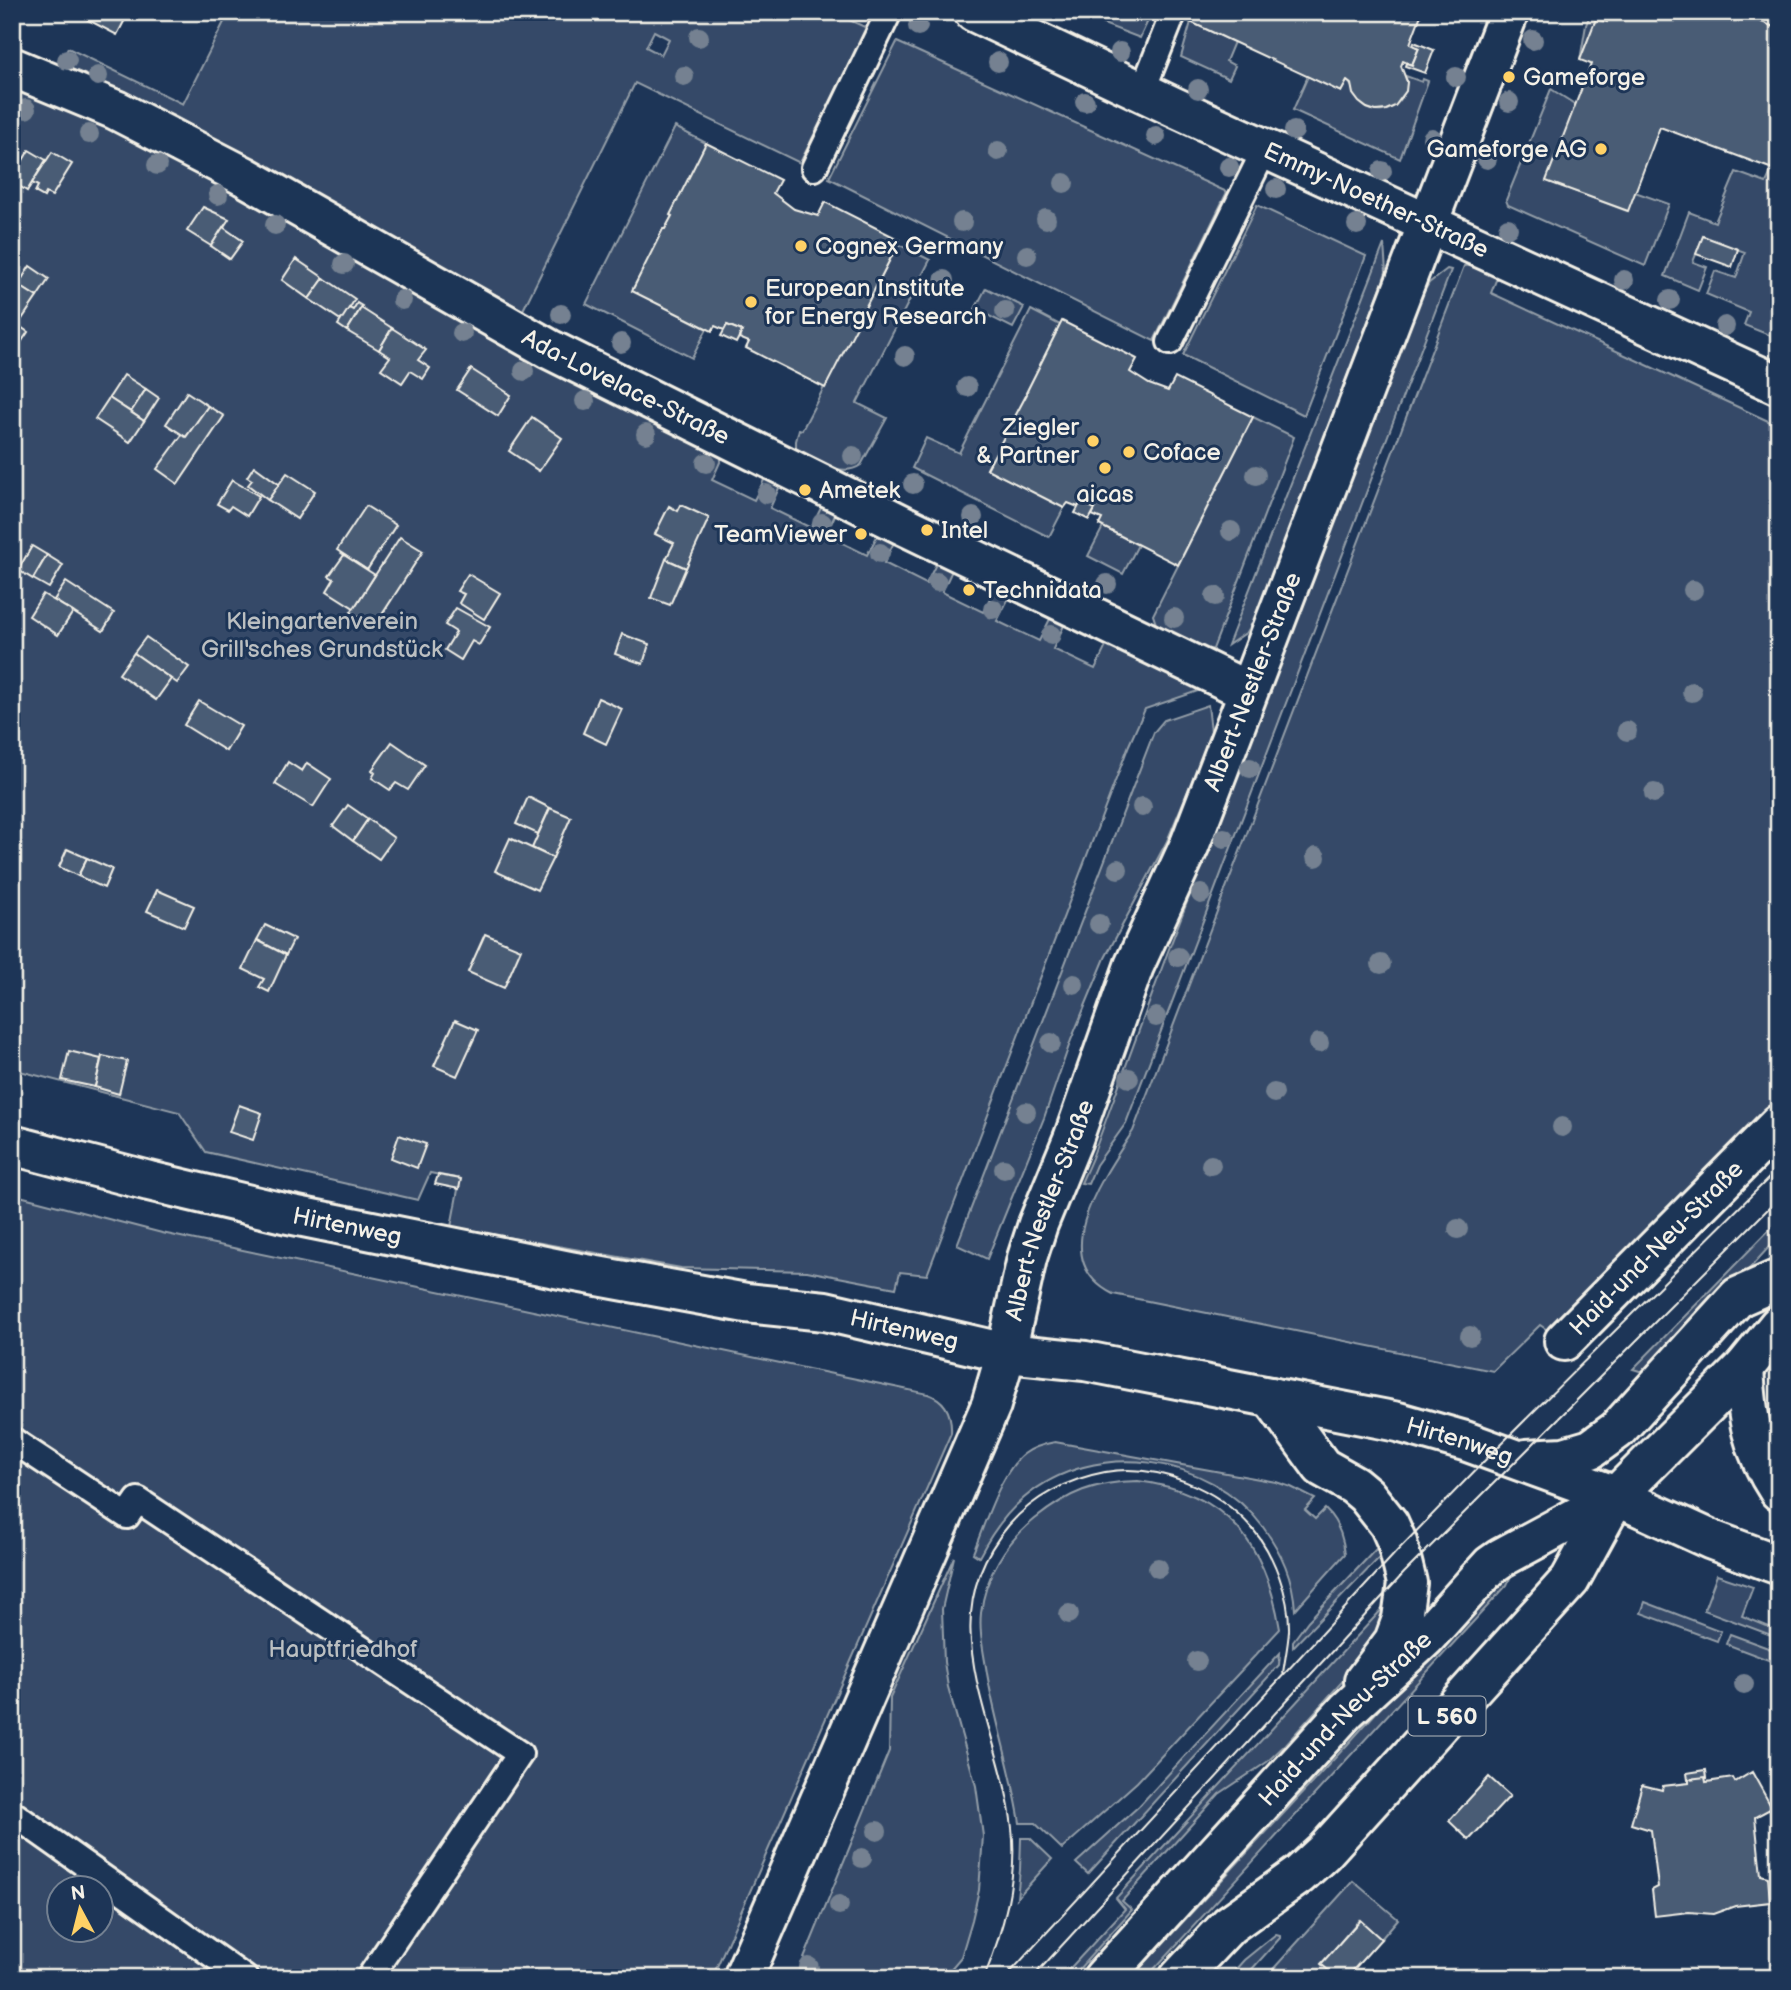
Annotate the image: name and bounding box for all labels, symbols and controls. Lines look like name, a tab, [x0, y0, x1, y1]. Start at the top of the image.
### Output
place label: Gameforge	[1523, 63, 1645, 92]
marker: Gameforge	[1501, 69, 1517, 85]
place label: Gameforge AG	[1426, 135, 1587, 164]
street label: Emmy-Noether-Straße	[1259, 136, 1493, 264]
marker: Gameforge AG	[1593, 141, 1609, 157]
place label: Cognex Germany	[815, 232, 1004, 261]
marker: Cognex Germany	[793, 238, 809, 254]
place label: European Institute for Energy Research	[765, 274, 987, 331]
marker: European Institute for Energy Research	[743, 294, 759, 310]
street label: Ada-Lovelace-Straße	[517, 323, 734, 451]
place label: Ziegler & Partner	[976, 413, 1079, 470]
marker: Ziegler & Partner	[1085, 433, 1101, 449]
place label: Coface	[1143, 438, 1221, 467]
marker: Coface	[1121, 444, 1137, 460]
marker: aicas	[1097, 460, 1113, 476]
place label: Ametek	[819, 476, 901, 505]
place label: aicas	[1076, 480, 1134, 509]
marker: Ametek	[797, 482, 813, 498]
place label: Intel	[941, 516, 988, 545]
place label: TeamViewer	[714, 520, 847, 549]
marker: Intel	[919, 522, 935, 538]
marker: TeamViewer	[853, 526, 869, 542]
street label: Albert-Nestler-Straße	[1198, 568, 1308, 795]
place label: Technidata	[983, 576, 1102, 605]
marker: Technidata	[961, 582, 977, 598]
park label: Kleingartenverein Grill'sches Grundstück	[201, 607, 443, 664]
street label: Albert-Nestler-Straße	[1000, 1096, 1101, 1323]
street label: Haid-und-Neu-Straße	[1564, 1155, 1749, 1342]
street label: Hirtenweg	[290, 1201, 404, 1252]
street label: Hirtenweg	[847, 1303, 961, 1357]
street label: Hirtenweg	[1403, 1411, 1517, 1472]
street label: Haid-und-Neu-Straße	[1253, 1625, 1438, 1812]
park label: Hauptfriedhof	[268, 1635, 418, 1664]
road number: L 560	[1408, 1696, 1486, 1736]
north arrow	[46, 1874, 116, 1944]
text: N	[70, 1881, 87, 1906]

